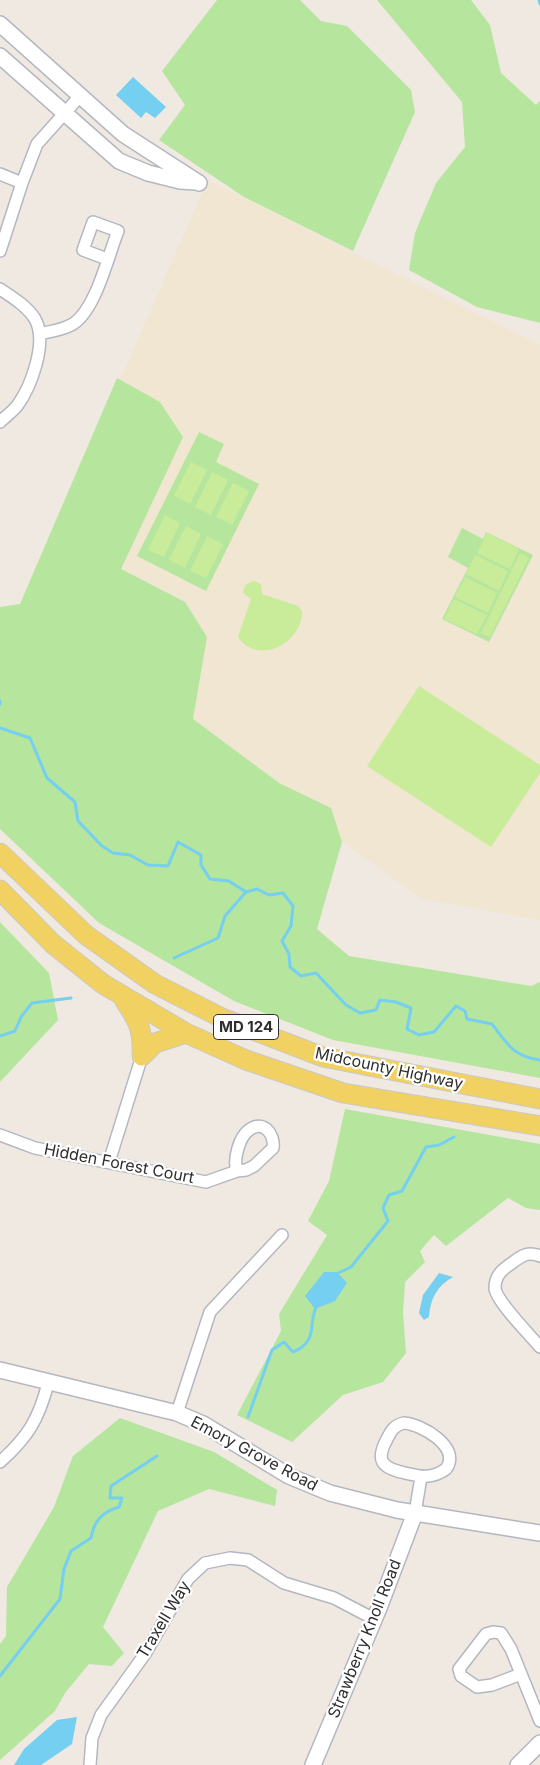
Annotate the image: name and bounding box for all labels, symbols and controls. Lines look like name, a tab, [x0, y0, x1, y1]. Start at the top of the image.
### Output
road number: MD 124	[214, 1014, 278, 1040]
street label: Midcounty Highway	[313, 1044, 465, 1094]
street label: Hidden Forest Court	[42, 1140, 196, 1188]
street label: Emory Grove Road	[187, 1412, 321, 1496]
street label: Strawberry Knoll Road	[324, 1557, 406, 1721]
street label: Traxell Way	[133, 1578, 195, 1662]

